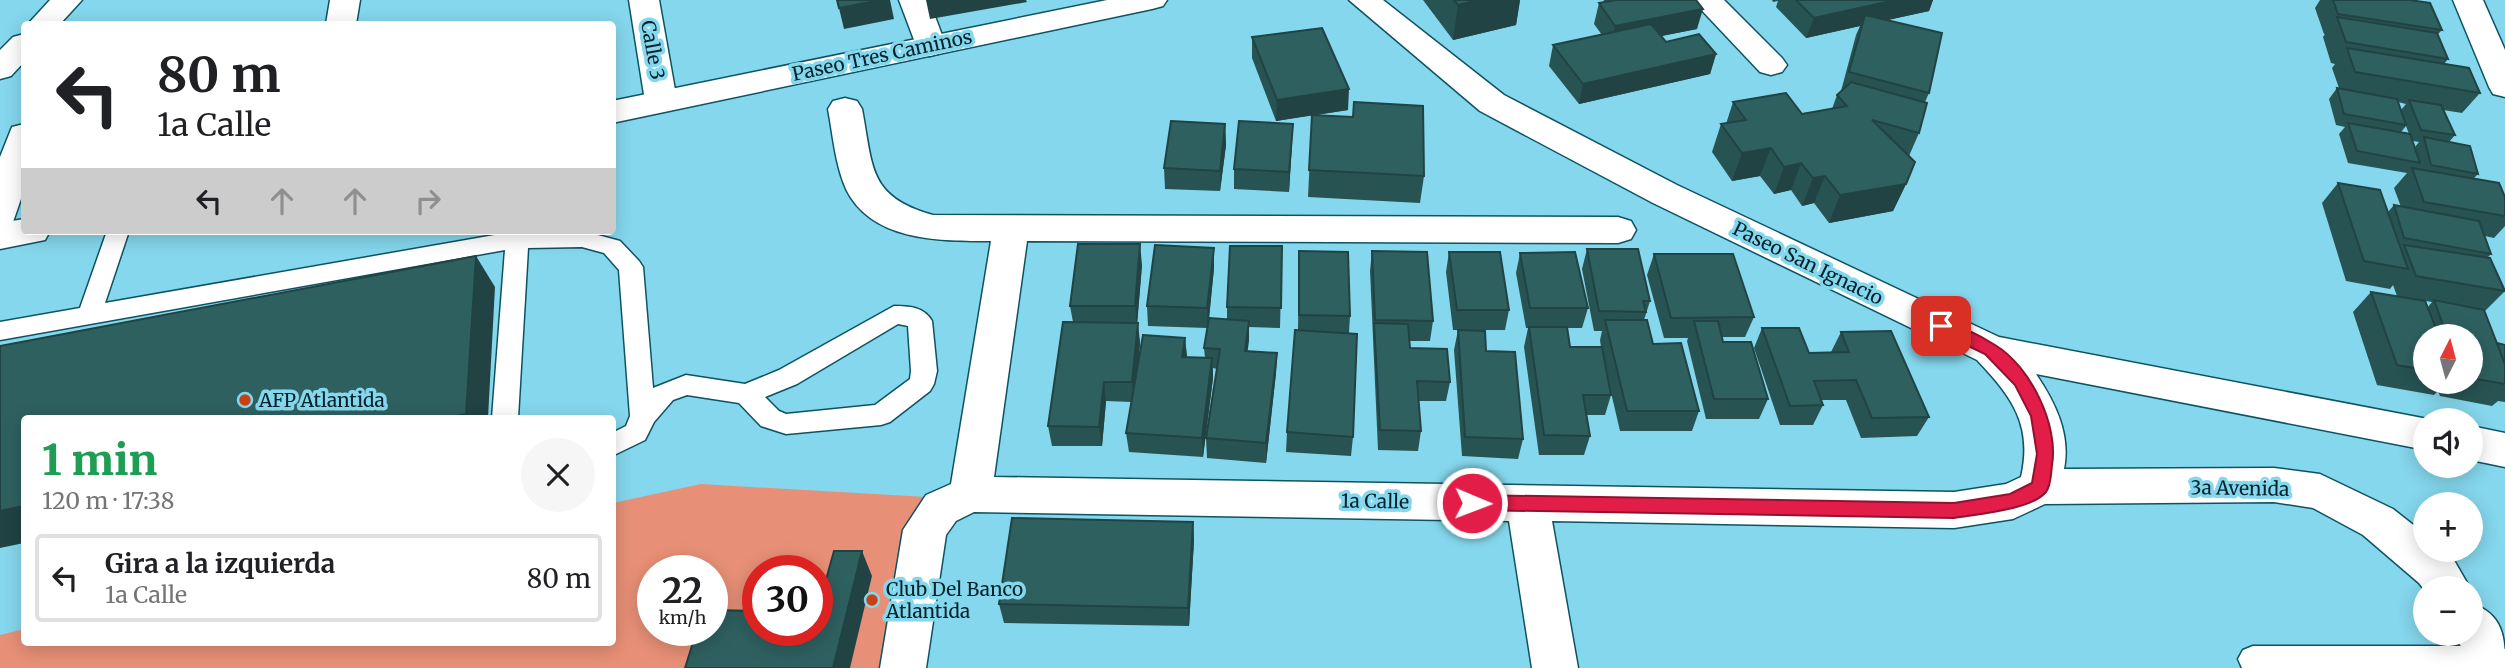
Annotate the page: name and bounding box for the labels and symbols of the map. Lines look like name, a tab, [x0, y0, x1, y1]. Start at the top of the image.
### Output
street label: Calle 3	[636, 18, 670, 82]
street label: Paseo Tres Caminos	[790, 24, 974, 86]
street label: Paseo San Ignacio	[1729, 216, 1887, 310]
pin	[1911, 296, 1971, 356]
north arrow	[2413, 324, 2483, 394]
place label: AFP Atlantida	[258, 388, 385, 412]
marker: AFP Atlantida	[237, 392, 253, 408]
position arrow	[1435, 466, 1509, 540]
street label: 3a Avenida	[2190, 475, 2290, 501]
street label: 1a Calle	[1341, 488, 1409, 514]
speed limit sign: 30	[742, 555, 833, 646]
place label: Club Del Banco Atlantida	[885, 577, 1023, 623]
marker: Club Del Banco Atlantida	[864, 592, 880, 608]

